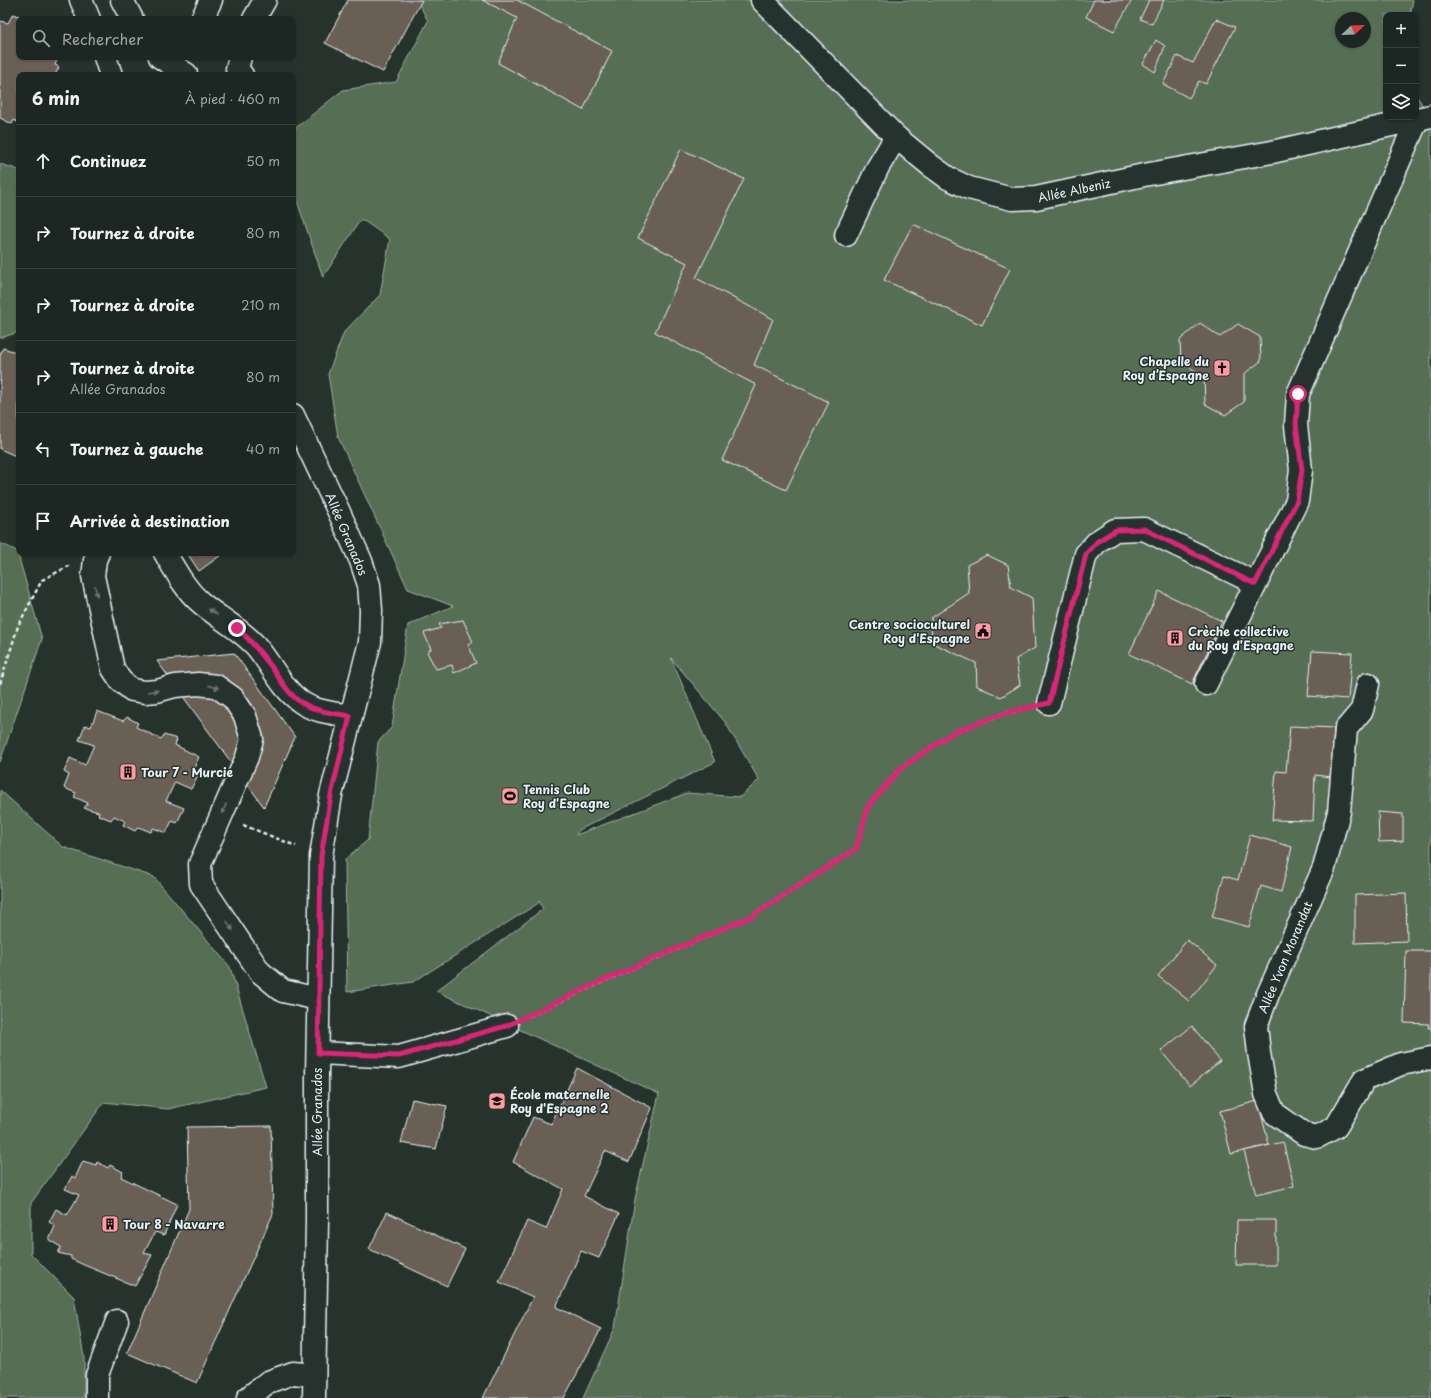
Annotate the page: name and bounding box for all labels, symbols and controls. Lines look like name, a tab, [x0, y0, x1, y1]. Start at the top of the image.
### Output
north arrow	[1335, 12, 1371, 48]
map controls	[1383, 12, 1419, 120]
button: +	[1383, 12, 1419, 48]
search box	[16, 16, 296, 60]
icon: search	[30, 27, 52, 49]
text: Rechercher	[62, 27, 143, 50]
button: −	[1383, 48, 1419, 84]
button: layers	[1383, 84, 1419, 120]
text: 6 min	[32, 85, 80, 111]
text: À pied · 460 m	[185, 89, 280, 108]
text: Continuez	[70, 149, 146, 172]
icon: ahead	[32, 150, 54, 172]
text: 50 m	[246, 151, 280, 170]
street label: Allée Albeniz	[1036, 173, 1112, 206]
text: Tournez à droite	[70, 221, 195, 244]
icon: right	[32, 222, 54, 244]
text: 80 m	[246, 223, 280, 242]
text: Tournez à droite	[70, 293, 195, 316]
icon: right	[32, 294, 54, 316]
text: 210 m	[241, 295, 280, 314]
place label: Chapelle du Roy d’Espagne	[1123, 352, 1209, 384]
text: Tournez à droite	[70, 356, 195, 379]
church icon: Chapelle du Roy d’Espagne	[1212, 358, 1232, 378]
icon: right	[32, 366, 54, 388]
text: 80 m	[246, 367, 280, 386]
text: Allée Granados	[70, 379, 166, 398]
route start	[1289, 385, 1307, 403]
text: Tournez à gauche	[70, 437, 204, 460]
icon: left	[32, 438, 54, 460]
text: 40 m	[246, 439, 280, 458]
street label: Allée Granados	[321, 490, 373, 579]
text: Arrivée à destination	[70, 509, 230, 532]
icon: arrive	[32, 510, 54, 532]
one-way arrow	[93, 585, 99, 597]
one-way arrow	[208, 608, 218, 616]
place label: Centre socioculturel Roy d'Espagne	[849, 615, 970, 647]
route end	[228, 619, 246, 637]
public building icon: Centre socioculturel Roy d'Espagne	[973, 621, 993, 641]
place label: Crèche collective du Roy d'Espagne	[1188, 622, 1294, 654]
building icon: Crèche collective du Roy d'Espagne	[1165, 628, 1185, 648]
one-way arrow	[208, 684, 220, 690]
one-way arrow	[147, 688, 159, 694]
building icon: Tour 7 - Murcie	[118, 762, 138, 782]
place label: Tour 7 - Murcie	[141, 763, 233, 781]
place label: Tennis Club Roy d'Espagne	[523, 780, 610, 812]
sports icon: Tennis Club Roy d'Espagne	[500, 786, 520, 806]
one-way arrow	[220, 804, 226, 816]
street label: Allée Yvon Morandat	[1253, 898, 1317, 1016]
one-way arrow	[226, 921, 234, 931]
street label: Allée Granados	[308, 1067, 326, 1156]
place label: École maternelle Roy d'Espagne 2	[510, 1085, 610, 1117]
school or university icon: École maternelle Roy d'Espagne 2	[487, 1091, 507, 1111]
building icon: Tour 8 - Navarre	[100, 1214, 120, 1234]
place label: Tour 8 - Navarre	[123, 1215, 225, 1233]

